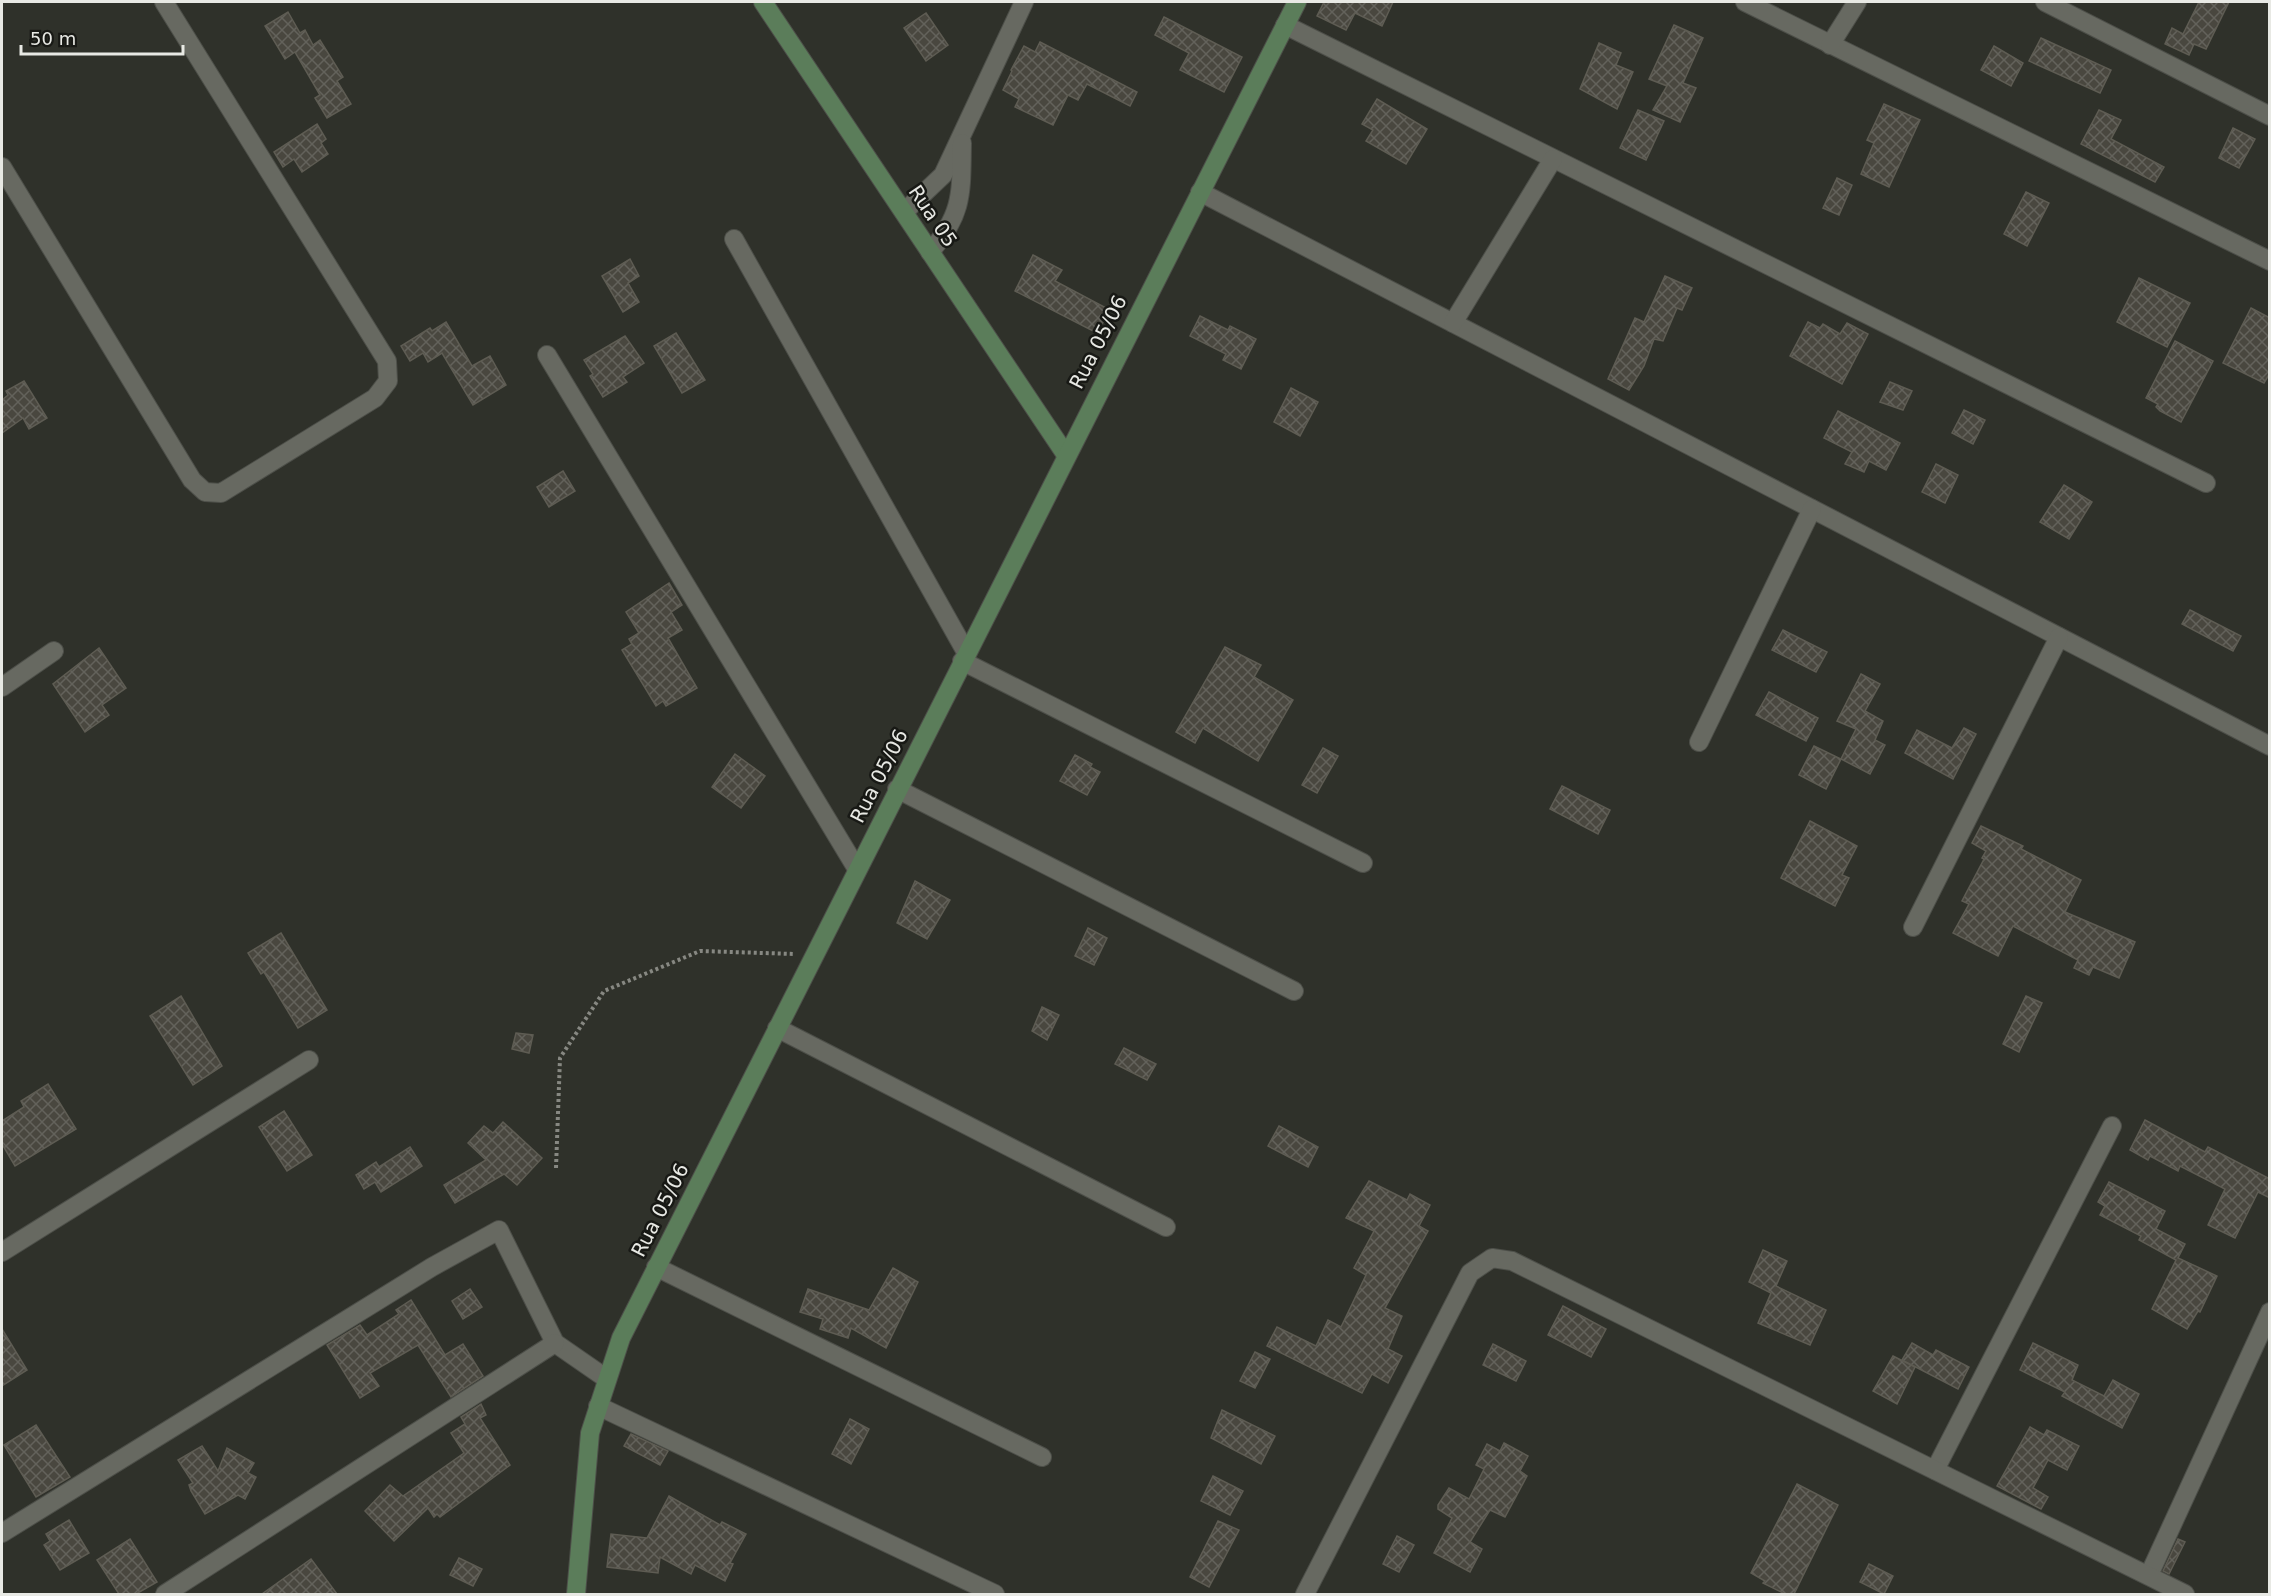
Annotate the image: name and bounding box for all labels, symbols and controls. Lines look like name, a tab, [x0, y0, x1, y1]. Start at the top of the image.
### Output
scale bar	[21, 18, 183, 56]
text: 50 m	[30, 28, 76, 49]
street label: Rua 05	[904, 180, 962, 252]
street label: Rua 05/06	[1064, 291, 1132, 393]
street label: Rua 05/06	[845, 725, 913, 827]
street label: Rua 05/06	[626, 1159, 694, 1261]

